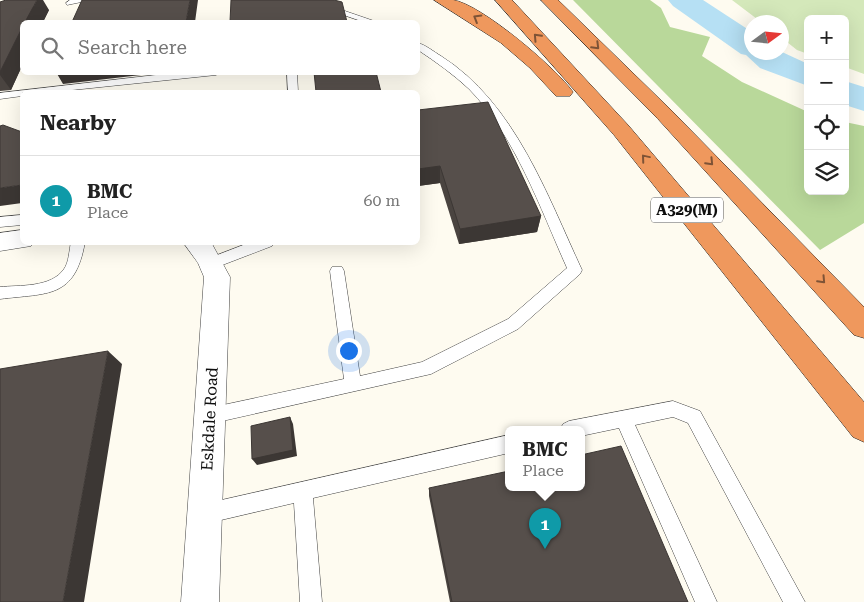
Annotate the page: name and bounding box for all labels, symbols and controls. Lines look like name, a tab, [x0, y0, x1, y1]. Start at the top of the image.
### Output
one-way arrow	[473, 14, 482, 24]
north arrow	[744, 15, 789, 60]
map controls	[804, 15, 849, 195]
button: +	[804, 15, 849, 60]
search box	[20, 20, 420, 75]
one-way arrow	[534, 33, 543, 42]
icon: search	[38, 34, 66, 62]
text: Search here	[78, 36, 187, 59]
one-way arrow	[591, 40, 600, 49]
button: −	[804, 60, 849, 105]
button: locate	[804, 105, 849, 150]
text: Nearby	[40, 111, 116, 135]
button: layers	[804, 150, 849, 195]
one-way arrow	[641, 155, 650, 164]
one-way arrow	[704, 156, 713, 165]
text: BMC	[87, 180, 132, 203]
text: 1	[52, 191, 60, 210]
text: 60 m	[363, 191, 400, 210]
road number: A329(M)	[651, 198, 723, 222]
text: Place	[87, 203, 128, 222]
one-way arrow	[816, 275, 825, 284]
your location	[336, 338, 362, 364]
street label: Eskdale Road	[197, 367, 222, 471]
popup	[505, 426, 585, 491]
text: BMC	[522, 438, 568, 461]
text: Place	[522, 461, 564, 480]
pin: 1	[529, 508, 561, 549]

